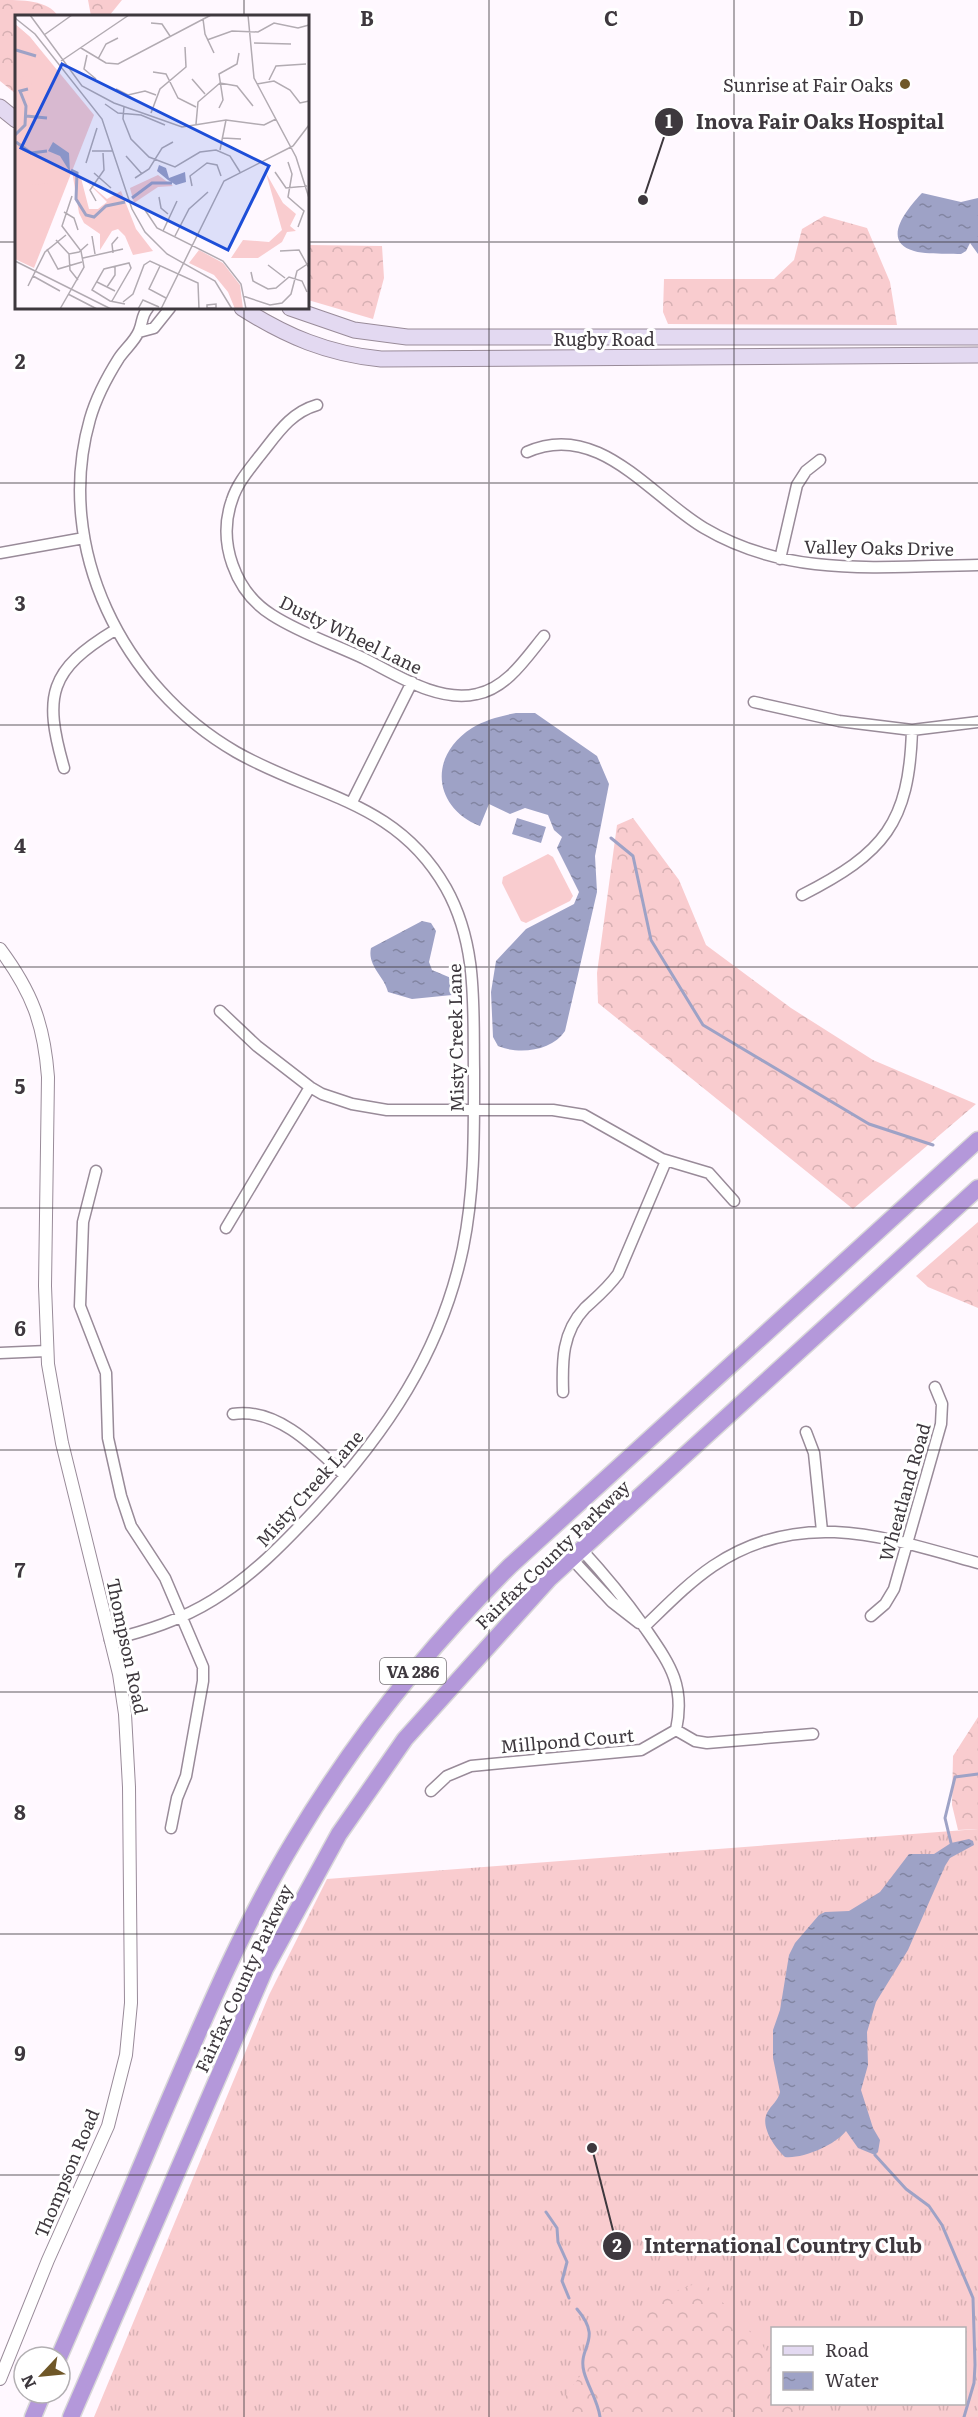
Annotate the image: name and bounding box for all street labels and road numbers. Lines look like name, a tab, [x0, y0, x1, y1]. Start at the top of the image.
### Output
street label: Rugby Road	[553, 325, 655, 352]
street label: Valley Oaks Drive	[804, 532, 954, 562]
street label: Dusty Wheel Lane	[275, 588, 427, 680]
street label: Misty Creek Lane	[440, 963, 470, 1113]
street label: Wheatland Road	[871, 1420, 937, 1564]
street label: Misty Creek Lane	[249, 1424, 369, 1552]
street label: Fairfax County Parkway	[469, 1473, 636, 1635]
street label: Thompson Road	[100, 1576, 156, 1716]
road number: VA 286	[380, 1658, 446, 1684]
street label: Millpond Court	[499, 1721, 636, 1759]
street label: Fairfax County Parkway	[187, 1879, 299, 2077]
street label: Thompson Road	[27, 2104, 105, 2242]

